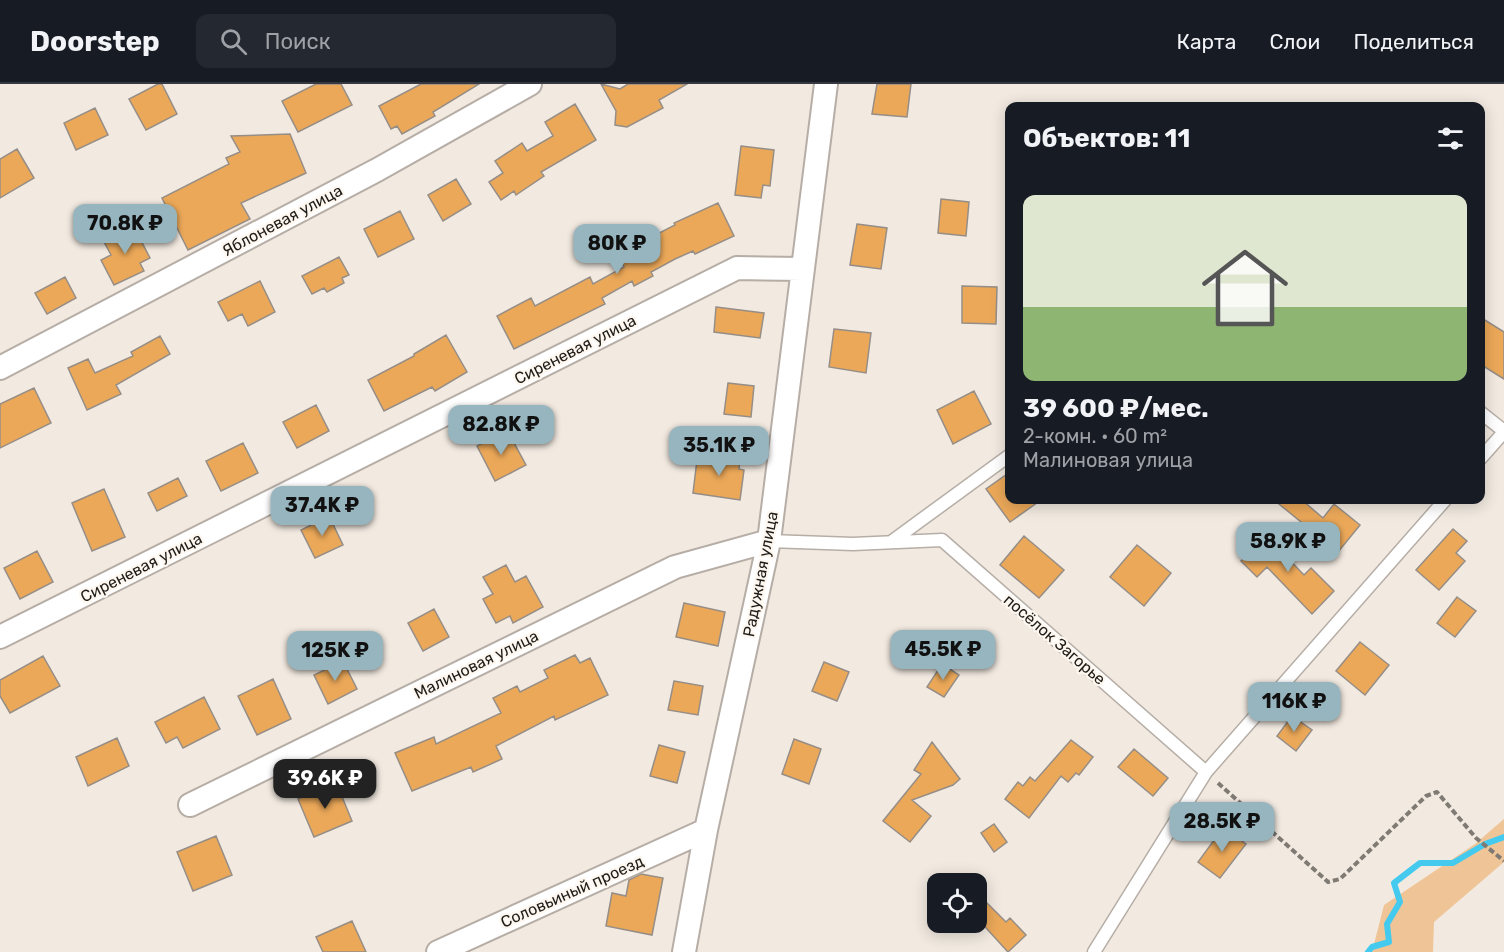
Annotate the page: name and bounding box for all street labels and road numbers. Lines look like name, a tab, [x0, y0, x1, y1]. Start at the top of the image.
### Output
street label: Яблоневая улица	[219, 181, 346, 260]
street label: Сиреневая улица	[511, 311, 639, 388]
street label: Радужная улица	[739, 510, 782, 638]
street label: Сиреневая улица	[77, 529, 205, 606]
street label: посёлок Загорье	[1000, 590, 1109, 689]
street label: Малиновая улица	[411, 626, 541, 703]
street label: Соловьиный проезд	[498, 851, 647, 932]

